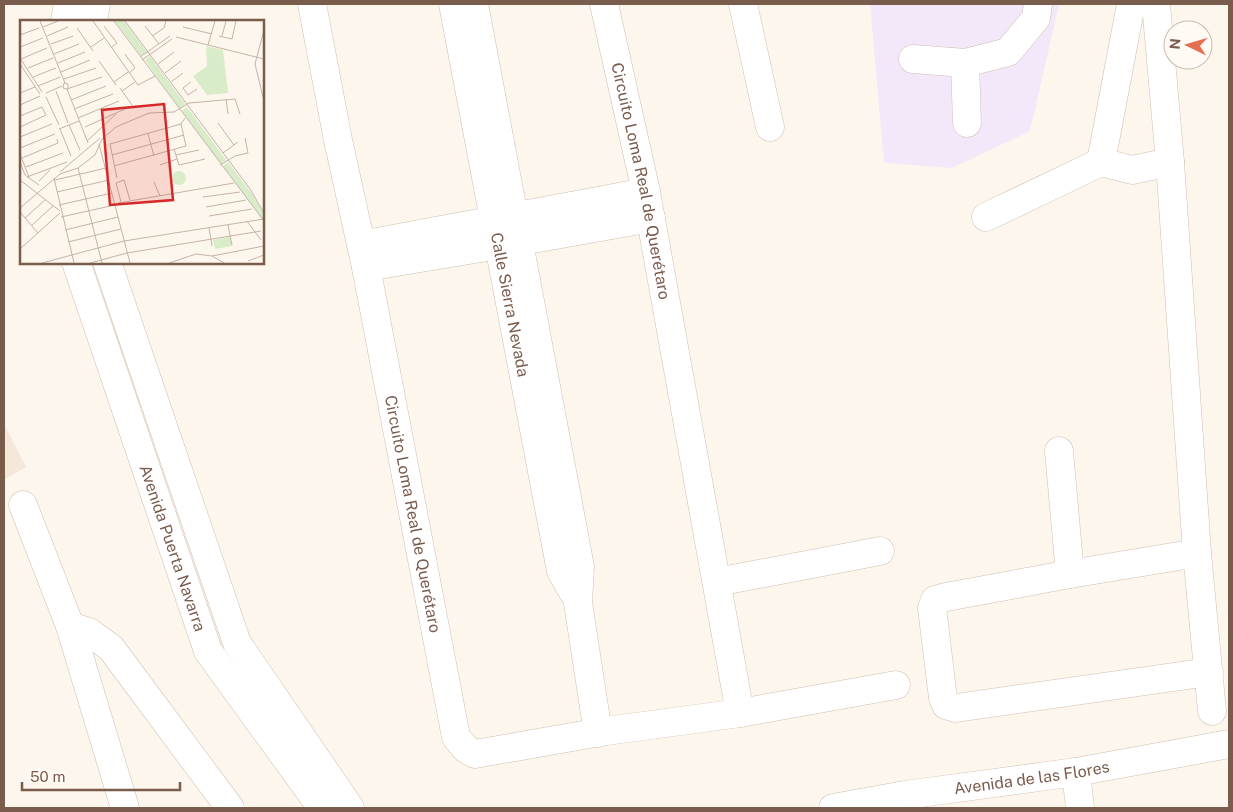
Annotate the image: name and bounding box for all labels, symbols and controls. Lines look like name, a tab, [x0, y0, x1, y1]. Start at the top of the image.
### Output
inset map	[20, 20, 264, 264]
north arrow	[1163, 20, 1213, 70]
text: N	[1167, 38, 1183, 50]
street label: Circuito Loma Real de Querétaro	[608, 61, 675, 301]
street label: Calle Sierra Nevada	[487, 231, 533, 378]
street label: Circuito Loma Real de Querétaro	[381, 394, 445, 634]
street label: Avenida Puerta Navarra	[136, 462, 210, 634]
street label: Avenida de las Flores	[953, 757, 1111, 798]
scale bar	[22, 760, 180, 792]
text: 50 m	[30, 768, 65, 785]

